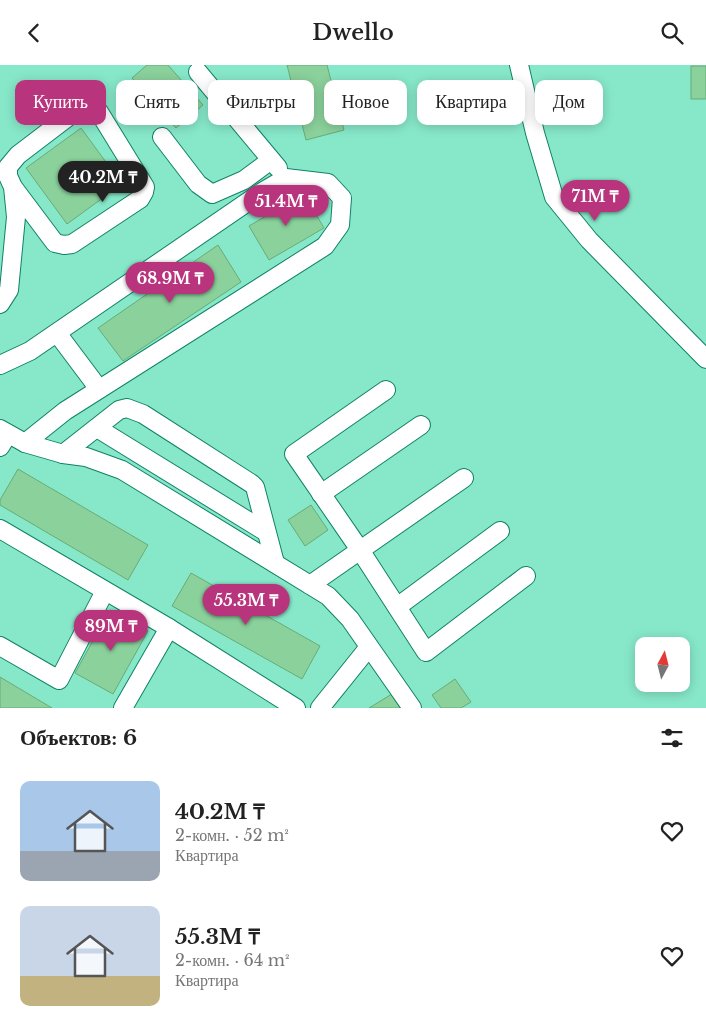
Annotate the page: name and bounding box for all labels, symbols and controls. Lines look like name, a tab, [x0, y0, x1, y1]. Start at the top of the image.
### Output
icon: back	[20, 19, 48, 47]
text: Dwello	[312, 19, 394, 46]
icon: search	[658, 19, 686, 47]
chip: Купить	[15, 80, 106, 125]
chip: Снять	[116, 80, 198, 125]
chip: Фильтры	[208, 80, 314, 125]
chip: Новое	[324, 80, 407, 125]
chip: Квартира	[417, 80, 525, 125]
chip: Дом	[535, 80, 603, 125]
pin: 40.2M ₸	[57, 161, 149, 203]
text: 40.2M ₸	[69, 167, 137, 187]
pin: 71M ₸	[560, 179, 630, 222]
pin: 51.4M ₸	[240, 185, 332, 227]
text: 71M ₸	[572, 186, 618, 206]
text: 51.4M ₸	[255, 191, 317, 211]
pin: 68.9M ₸	[124, 261, 216, 304]
text: 68.9M ₸	[136, 268, 204, 288]
pin: 55.3M ₸	[200, 583, 292, 626]
text: 55.3M ₸	[214, 590, 278, 610]
pin: 89M ₸	[76, 609, 146, 652]
text: 89M ₸	[85, 616, 137, 636]
north arrow	[635, 637, 690, 693]
map controls	[635, 637, 690, 692]
icon: filters	[658, 724, 686, 752]
text: Объектов: 6	[20, 725, 137, 751]
text: 40.2M ₸	[175, 799, 265, 825]
icon: home	[60, 801, 120, 861]
icon: heart	[658, 817, 686, 845]
text: 2-комн. · 52 m²	[175, 825, 289, 845]
text: Квартира	[175, 845, 239, 865]
text: 55.3M ₸	[175, 924, 260, 950]
icon: home	[60, 926, 120, 986]
icon: heart	[658, 942, 686, 970]
text: 2-комн. · 64 m²	[175, 950, 290, 970]
text: Квартира	[175, 970, 239, 990]

